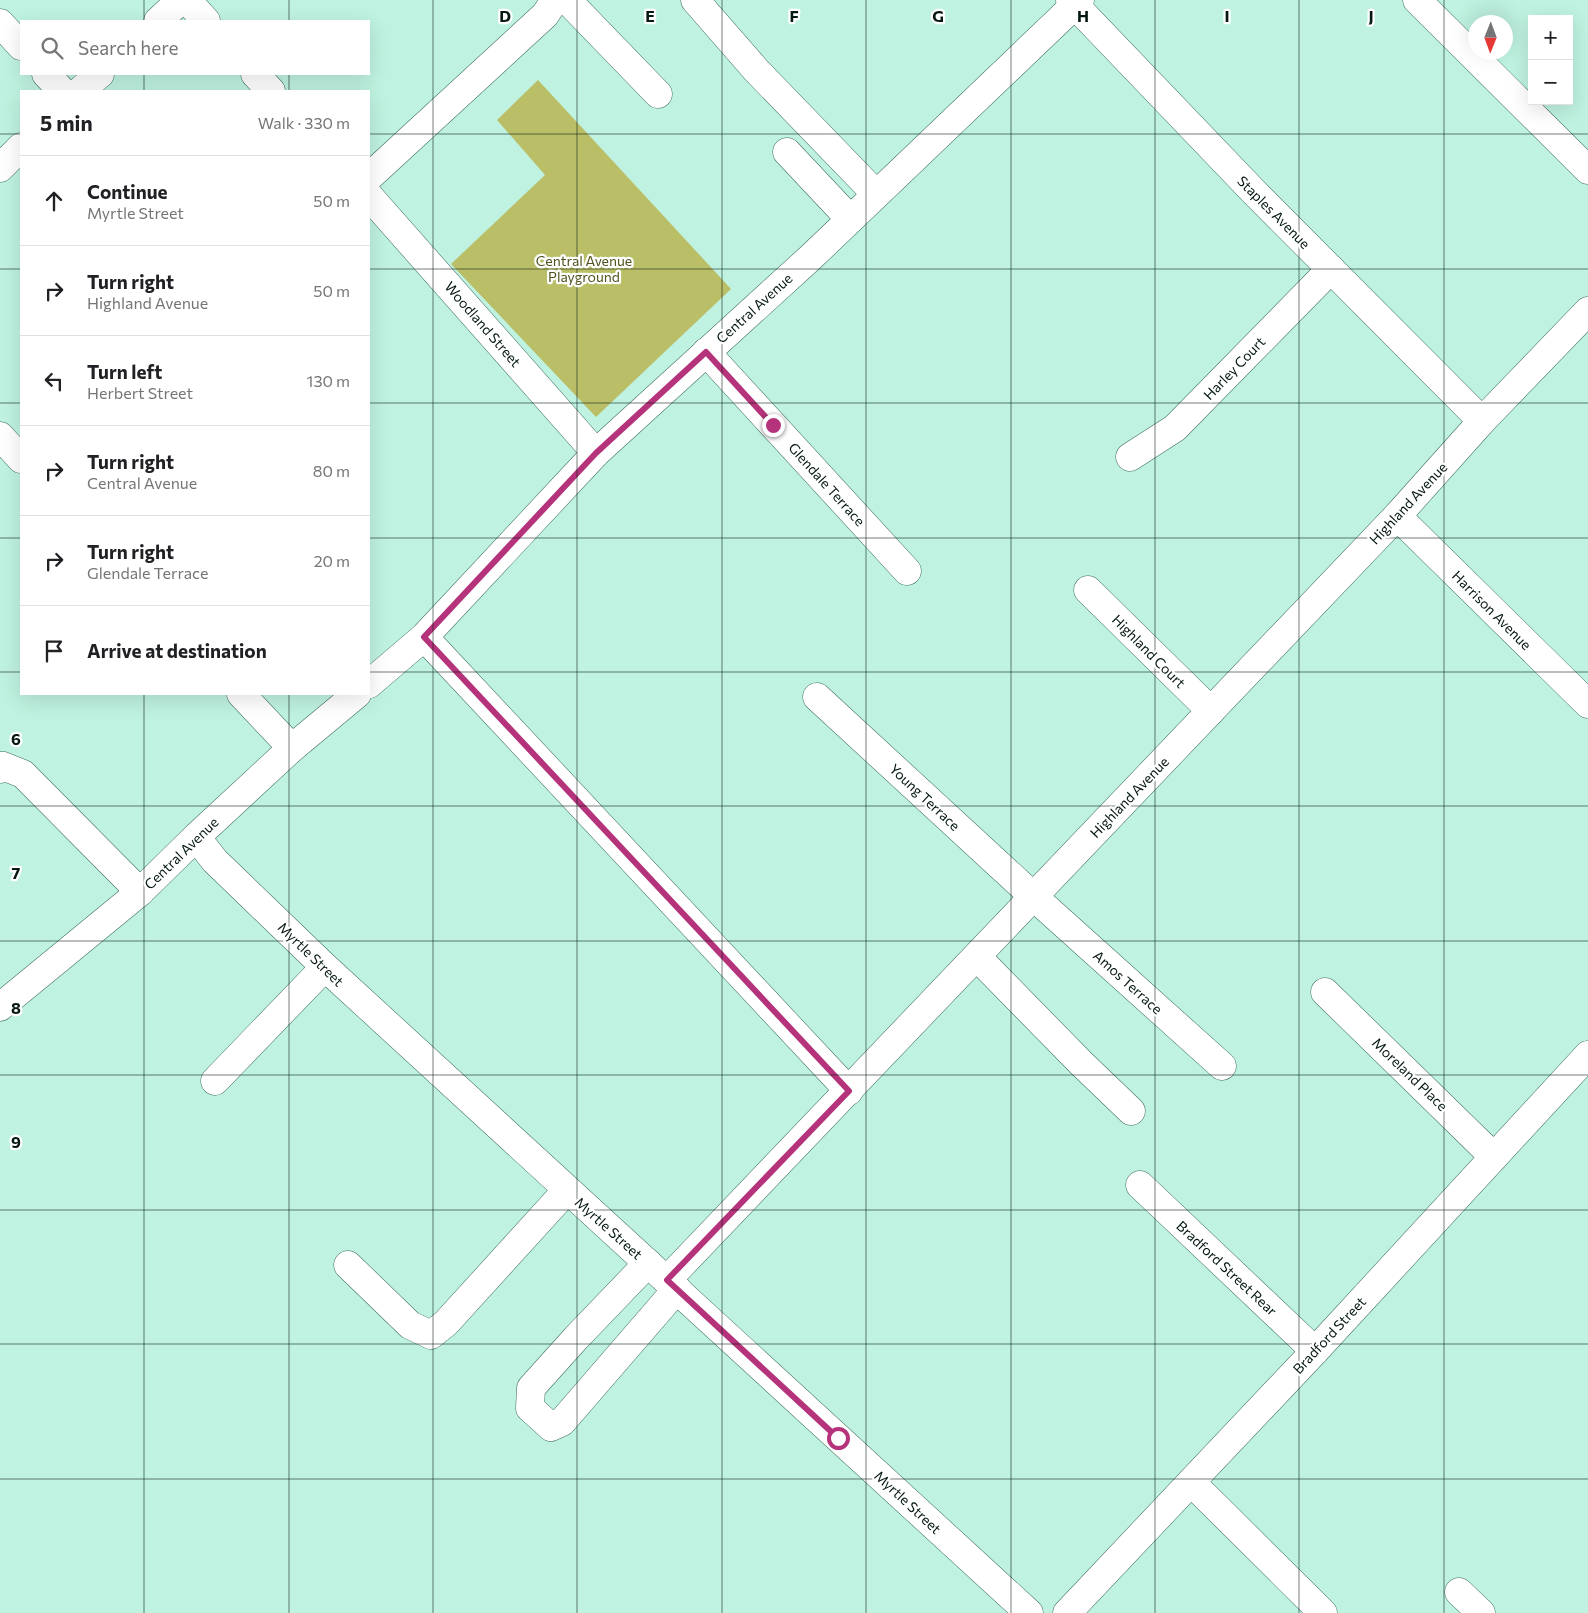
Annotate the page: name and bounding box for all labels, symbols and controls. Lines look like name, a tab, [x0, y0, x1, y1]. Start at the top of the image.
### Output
text: D	[499, 6, 511, 25]
text: E	[645, 6, 655, 25]
text: F	[789, 6, 799, 25]
text: G	[932, 6, 944, 25]
text: H	[1077, 6, 1089, 25]
text: I	[1224, 6, 1230, 25]
text: J	[1368, 6, 1374, 25]
north arrow	[1468, 15, 1513, 60]
map controls	[1528, 15, 1573, 105]
button: +	[1528, 15, 1573, 60]
search box	[20, 20, 370, 75]
icon: search	[38, 34, 66, 62]
text: Search here	[78, 36, 178, 59]
button: −	[1528, 60, 1573, 105]
text: 5 min	[40, 110, 93, 135]
text: Walk · 330 m	[258, 113, 350, 132]
street label: Staples Avenue	[1234, 172, 1314, 252]
text: Continue	[87, 180, 167, 203]
icon: ahead	[40, 187, 68, 215]
text: 50 m	[313, 191, 350, 210]
text: Myrtle Street	[87, 203, 184, 222]
park label: Central Avenue Playground	[536, 252, 632, 285]
street label: Central Avenue	[712, 269, 796, 347]
text: Turn right	[87, 270, 174, 293]
icon: right	[40, 277, 68, 305]
street label: Woodland Street	[441, 278, 525, 370]
text: 50 m	[313, 281, 350, 300]
text: Highland Avenue	[87, 293, 208, 312]
street label: Harley Court	[1200, 333, 1268, 403]
text: Turn left	[87, 360, 162, 383]
icon: left	[40, 367, 68, 395]
text: 130 m	[307, 371, 350, 390]
text: Herbert Street	[87, 383, 193, 402]
route end	[762, 414, 785, 437]
street label: Glendale Terrace	[785, 439, 869, 529]
text: Turn right	[87, 450, 174, 473]
icon: right	[40, 457, 68, 485]
street label: Highland Avenue	[1366, 458, 1450, 548]
text: 80 m	[313, 461, 350, 480]
text: Central Avenue	[87, 473, 197, 492]
text: Turn right	[87, 540, 174, 563]
icon: right	[40, 547, 68, 575]
text: 20 m	[314, 551, 350, 570]
text: Glendale Terrace	[87, 563, 208, 582]
street label: Harrison Avenue	[1449, 567, 1535, 653]
street label: Highland Court	[1109, 611, 1189, 691]
icon: arrive	[40, 637, 68, 665]
text: Arrive at destination	[87, 639, 267, 662]
text: 6	[11, 729, 21, 748]
street label: Highland Avenue	[1086, 753, 1172, 841]
street label: Young Terrace	[886, 760, 964, 834]
street label: Central Avenue	[140, 813, 222, 893]
text: 7	[12, 863, 21, 882]
street label: Myrtle Street	[275, 918, 348, 990]
street label: Amos Terrace	[1090, 947, 1166, 1017]
text: 8	[11, 998, 21, 1017]
street label: Moreland Place	[1369, 1034, 1451, 1114]
text: 9	[11, 1132, 21, 1151]
street label: Myrtle Street	[572, 1193, 646, 1263]
street label: Bradford Street Rear	[1173, 1217, 1281, 1319]
street label: Bradford Street	[1289, 1293, 1369, 1377]
route start	[827, 1427, 850, 1450]
street label: Myrtle Street	[871, 1467, 945, 1537]

